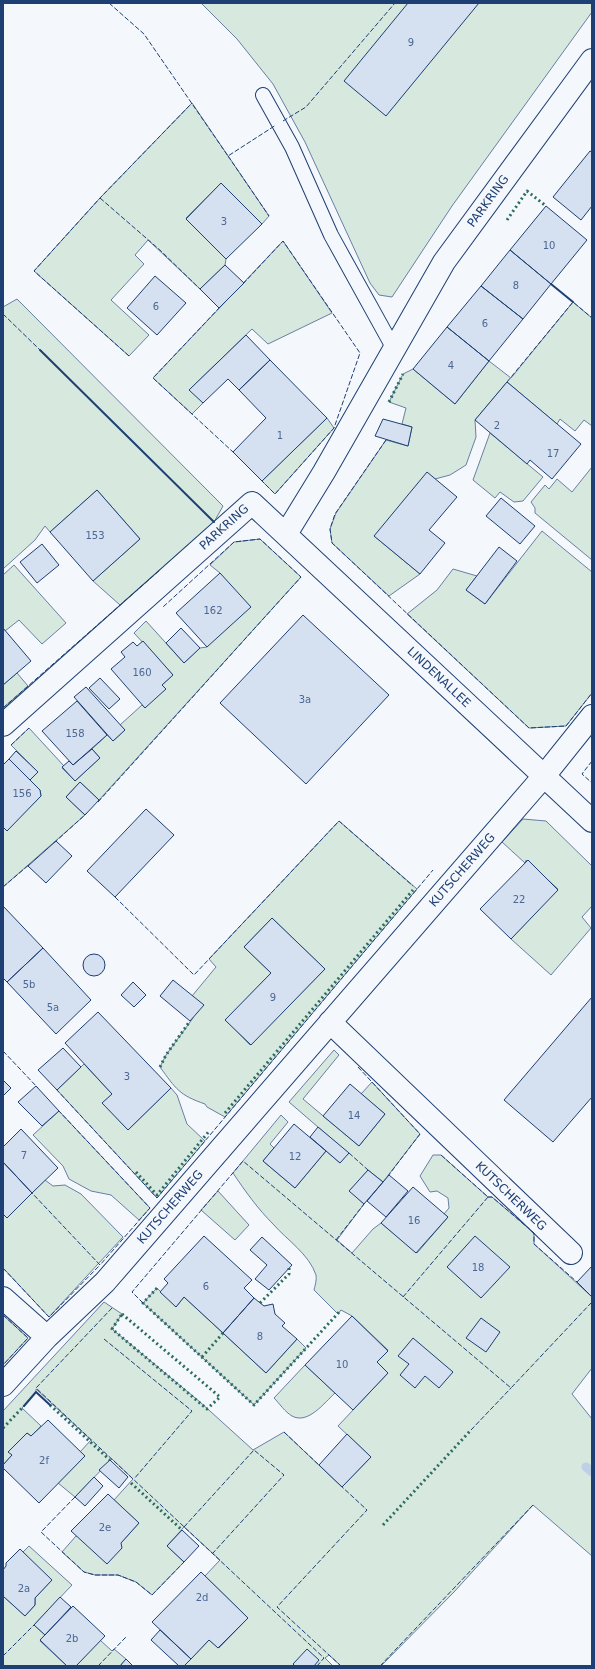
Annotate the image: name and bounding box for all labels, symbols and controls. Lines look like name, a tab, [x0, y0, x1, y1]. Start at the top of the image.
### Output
house number: 9	[408, 37, 414, 48]
street label: PARKRING	[464, 172, 512, 230]
house number: 3	[221, 216, 227, 227]
house number: 10	[543, 240, 555, 251]
house number: 8	[513, 280, 519, 291]
house number: 6	[153, 301, 159, 312]
house number: 6	[482, 318, 488, 329]
house number: 4	[448, 360, 454, 371]
house number: 2	[494, 420, 500, 431]
house number: 1	[277, 430, 283, 441]
house number: 17	[547, 448, 559, 459]
street label: PARKRING	[197, 501, 251, 553]
house number: 153	[85, 530, 105, 541]
house number: 162	[203, 605, 223, 616]
street label: LINDENALLEE	[404, 644, 474, 710]
house number: 160	[132, 667, 152, 678]
house number: 3a	[299, 694, 311, 705]
house number: 158	[65, 728, 85, 739]
house number: 156	[12, 788, 32, 799]
street label: KUTSCHERWEG	[426, 830, 498, 910]
house number: 22	[513, 894, 525, 905]
house number: 5b	[23, 979, 35, 990]
house number: 9	[270, 992, 276, 1003]
house number: 5a	[47, 1002, 59, 1013]
house number: 3	[124, 1071, 130, 1082]
house number: 14	[348, 1110, 360, 1121]
house number: 7	[21, 1150, 27, 1161]
house number: 12	[289, 1151, 301, 1162]
street label: KUTSCHERWEG	[473, 1159, 549, 1233]
street label: KUTSCHERWEG	[134, 1167, 206, 1247]
house number: 16	[408, 1215, 420, 1226]
house number: 18	[472, 1262, 484, 1273]
house number: 6	[203, 1281, 209, 1292]
house number: 8	[257, 1331, 263, 1342]
house number: 10	[336, 1359, 348, 1370]
house number: 2f	[39, 1455, 49, 1466]
house number: 2e	[99, 1522, 111, 1533]
house number: 2a	[18, 1583, 30, 1594]
house number: 2d	[196, 1592, 208, 1603]
house number: 2b	[66, 1633, 78, 1644]

